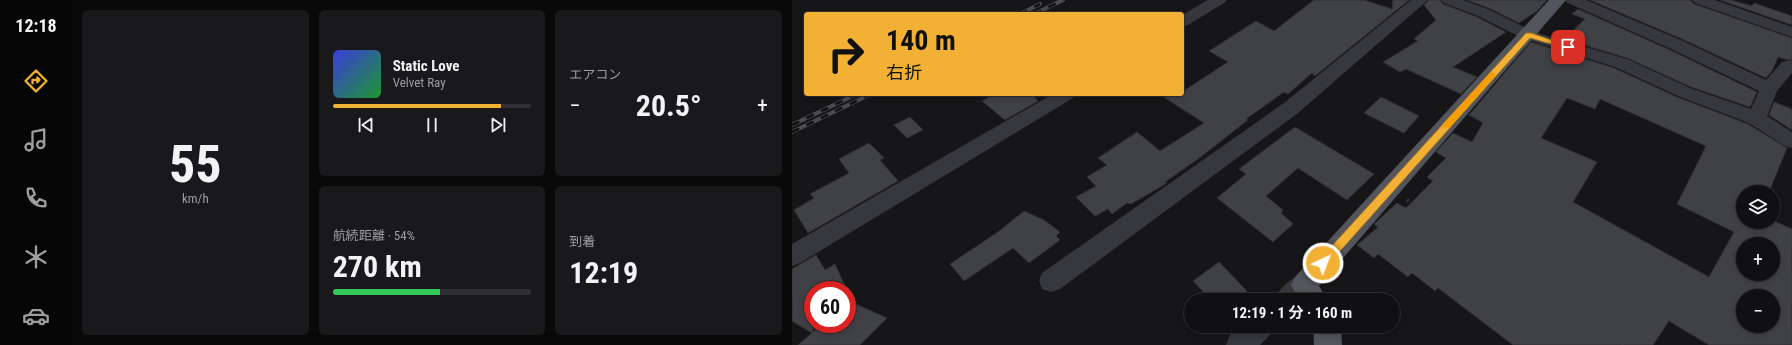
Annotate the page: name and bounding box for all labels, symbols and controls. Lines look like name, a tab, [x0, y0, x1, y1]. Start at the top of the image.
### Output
text: 12:18	[15, 15, 57, 36]
text: 140 m	[886, 24, 956, 57]
icon: right	[820, 28, 872, 80]
pin	[1551, 30, 1585, 64]
icon: arrive	[1557, 36, 1579, 58]
text: Static Love	[393, 57, 460, 75]
text: 右折	[886, 62, 922, 83]
icon: directions	[22, 67, 50, 95]
text: エアコン	[569, 67, 621, 82]
text: Velvet Ray	[393, 75, 446, 90]
text: 20.5°	[636, 88, 702, 123]
text: −	[569, 93, 580, 118]
text: +	[757, 93, 768, 118]
icon: previous	[355, 114, 377, 136]
icon: pause	[421, 114, 443, 136]
icon: next	[487, 114, 509, 136]
icon: music	[22, 126, 50, 154]
text: 55	[169, 134, 222, 195]
icon: phone	[22, 184, 50, 212]
map controls	[1736, 185, 1780, 333]
button: layers	[1736, 185, 1780, 229]
text: km/h	[182, 191, 209, 206]
text: 航続距離 · 54%	[333, 228, 415, 243]
text: 到着	[569, 234, 595, 249]
button: +	[1736, 237, 1780, 281]
position arrow	[1302, 242, 1344, 284]
icon: climate	[22, 243, 50, 271]
text: 270 km	[333, 249, 422, 284]
text: 12:19	[569, 255, 638, 290]
speed limit sign: 60	[804, 281, 856, 333]
button: −	[1736, 289, 1780, 333]
icon: car	[22, 302, 50, 330]
text: 12:19 · 1 分 · 160 m	[1232, 304, 1352, 322]

